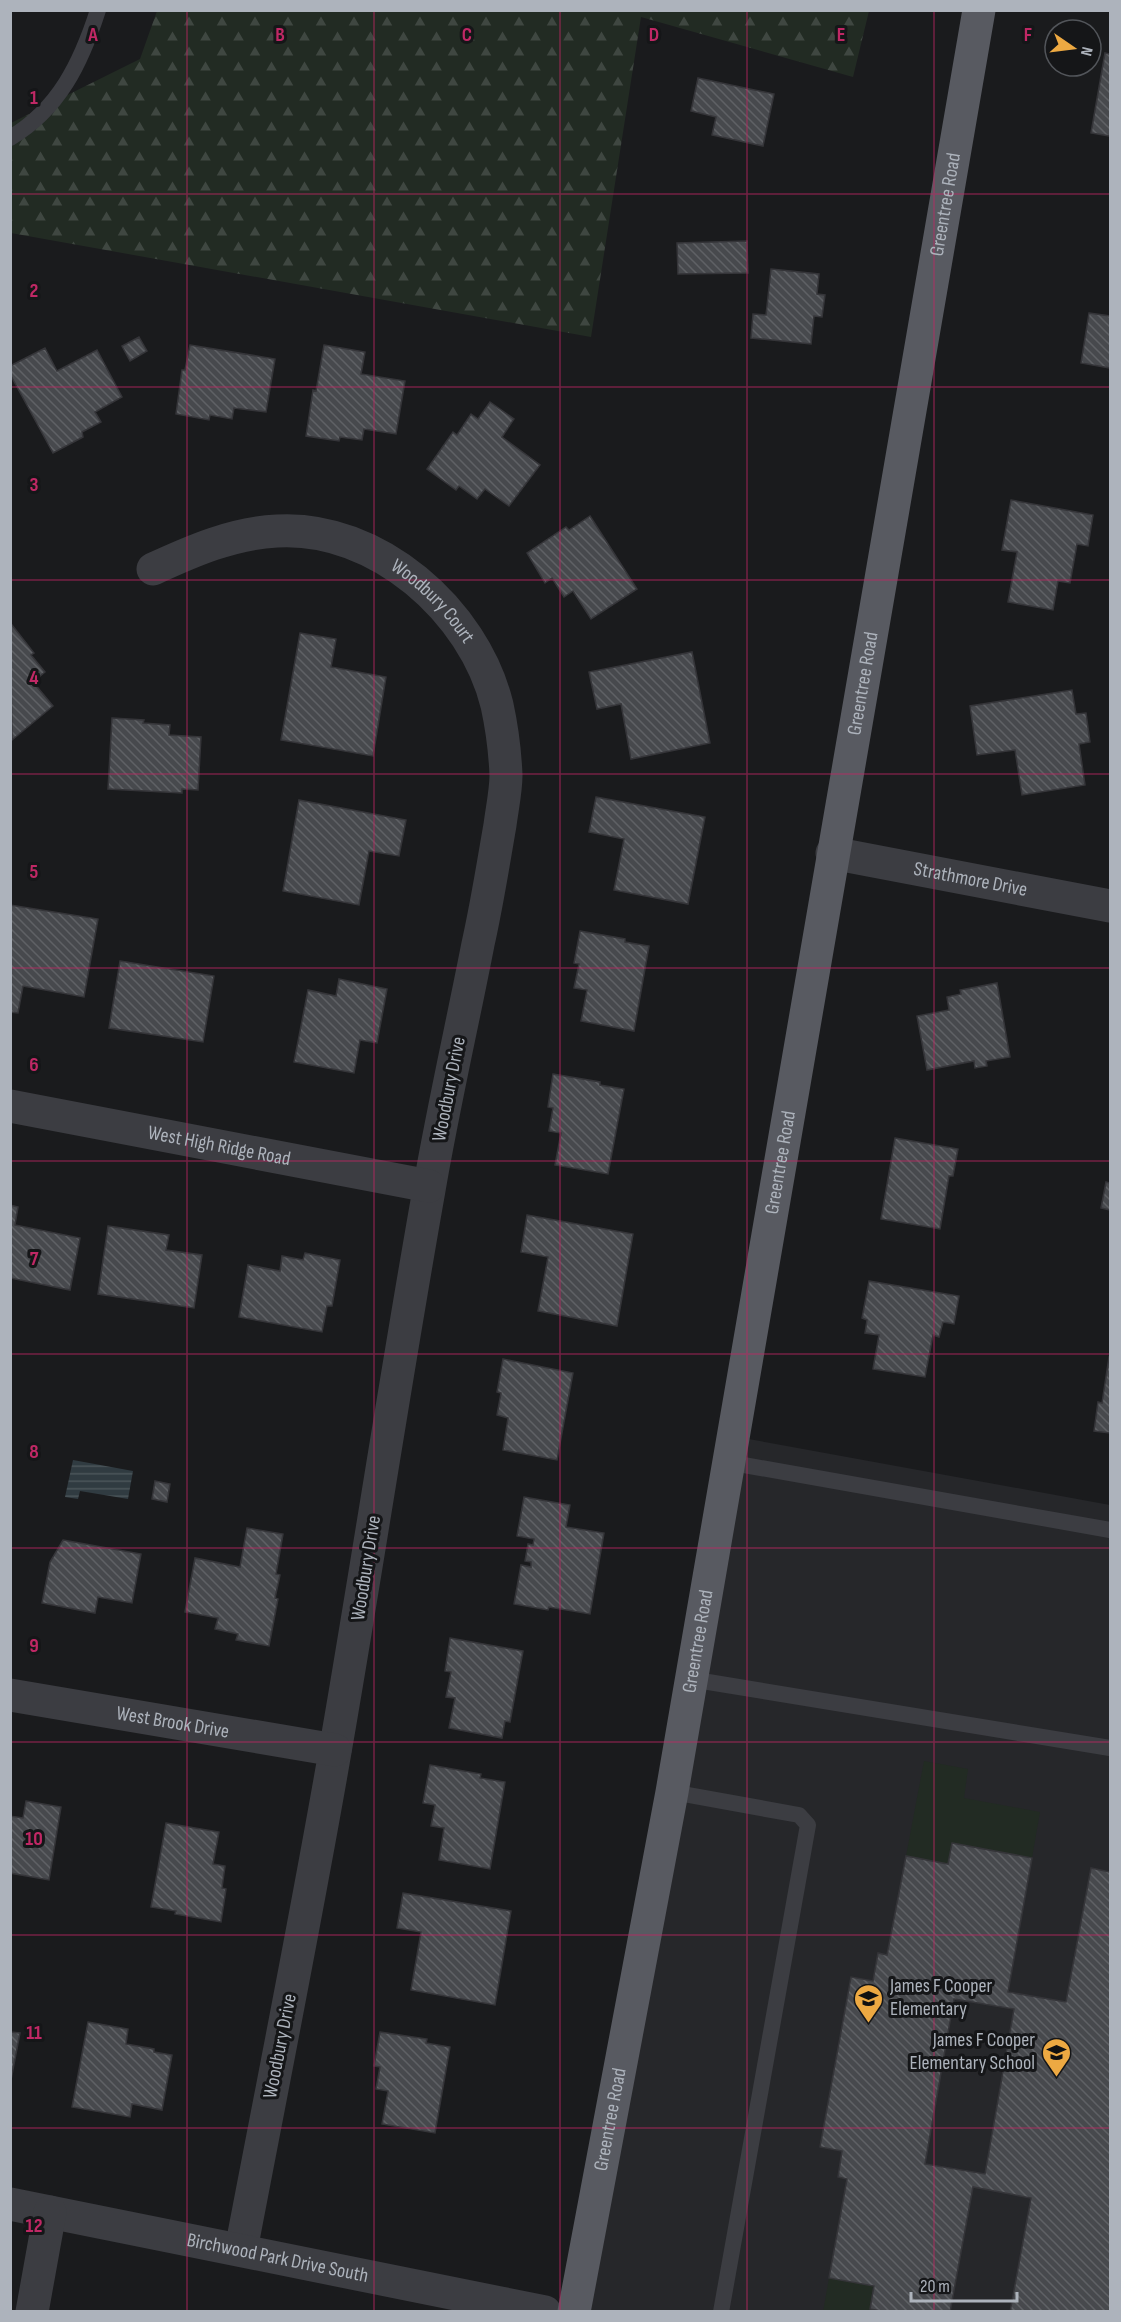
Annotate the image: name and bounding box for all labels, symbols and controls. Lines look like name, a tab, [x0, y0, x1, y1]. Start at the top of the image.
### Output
north arrow	[1043, 18, 1103, 78]
text: A	[87, 23, 98, 47]
text: B	[275, 23, 285, 47]
text: C	[462, 23, 472, 47]
text: D	[649, 23, 659, 47]
text: E	[837, 23, 845, 47]
text: F	[1024, 23, 1032, 47]
text: N	[1076, 45, 1096, 58]
text: 1	[30, 86, 38, 110]
street label: Greentree Road	[925, 151, 966, 258]
text: 2	[30, 279, 38, 303]
text: 3	[30, 473, 39, 497]
street label: Woodbury Court	[386, 554, 480, 648]
street label: Greentree Road	[842, 630, 884, 737]
text: 4	[29, 666, 39, 690]
street label: Strathmore Drive	[912, 857, 1029, 902]
text: 5	[30, 860, 39, 884]
street label: Woodbury Drive	[427, 1035, 471, 1143]
text: 6	[29, 1053, 39, 1077]
street label: Greentree Road	[760, 1109, 801, 1216]
street label: West High Ridge Road	[146, 1121, 293, 1171]
text: 7	[30, 1247, 39, 1271]
text: 8	[29, 1440, 39, 1464]
street label: Woodbury Drive	[346, 1514, 386, 1622]
street label: Greentree Road	[677, 1588, 719, 1695]
text: 9	[29, 1634, 39, 1658]
street label: West Brook Drive	[114, 1701, 231, 1744]
text: 10	[25, 1827, 43, 1851]
place label: James F Cooper Elementary	[889, 1974, 993, 2021]
school or university icon: James F Cooper Elementary	[853, 1982, 885, 2024]
street label: Woodbury Drive	[258, 1992, 302, 2100]
text: 11	[26, 2021, 42, 2045]
place label: James F Cooper Elementary School	[909, 2028, 1035, 2075]
school or university icon: James F Cooper Elementary School	[1040, 2036, 1072, 2078]
street label: Greentree Road	[589, 2066, 632, 2173]
text: 12	[26, 2214, 42, 2238]
street label: Birchwood Park Drive South	[185, 2228, 370, 2288]
scale bar	[911, 2265, 1018, 2303]
text: 20 m	[920, 2276, 950, 2297]

